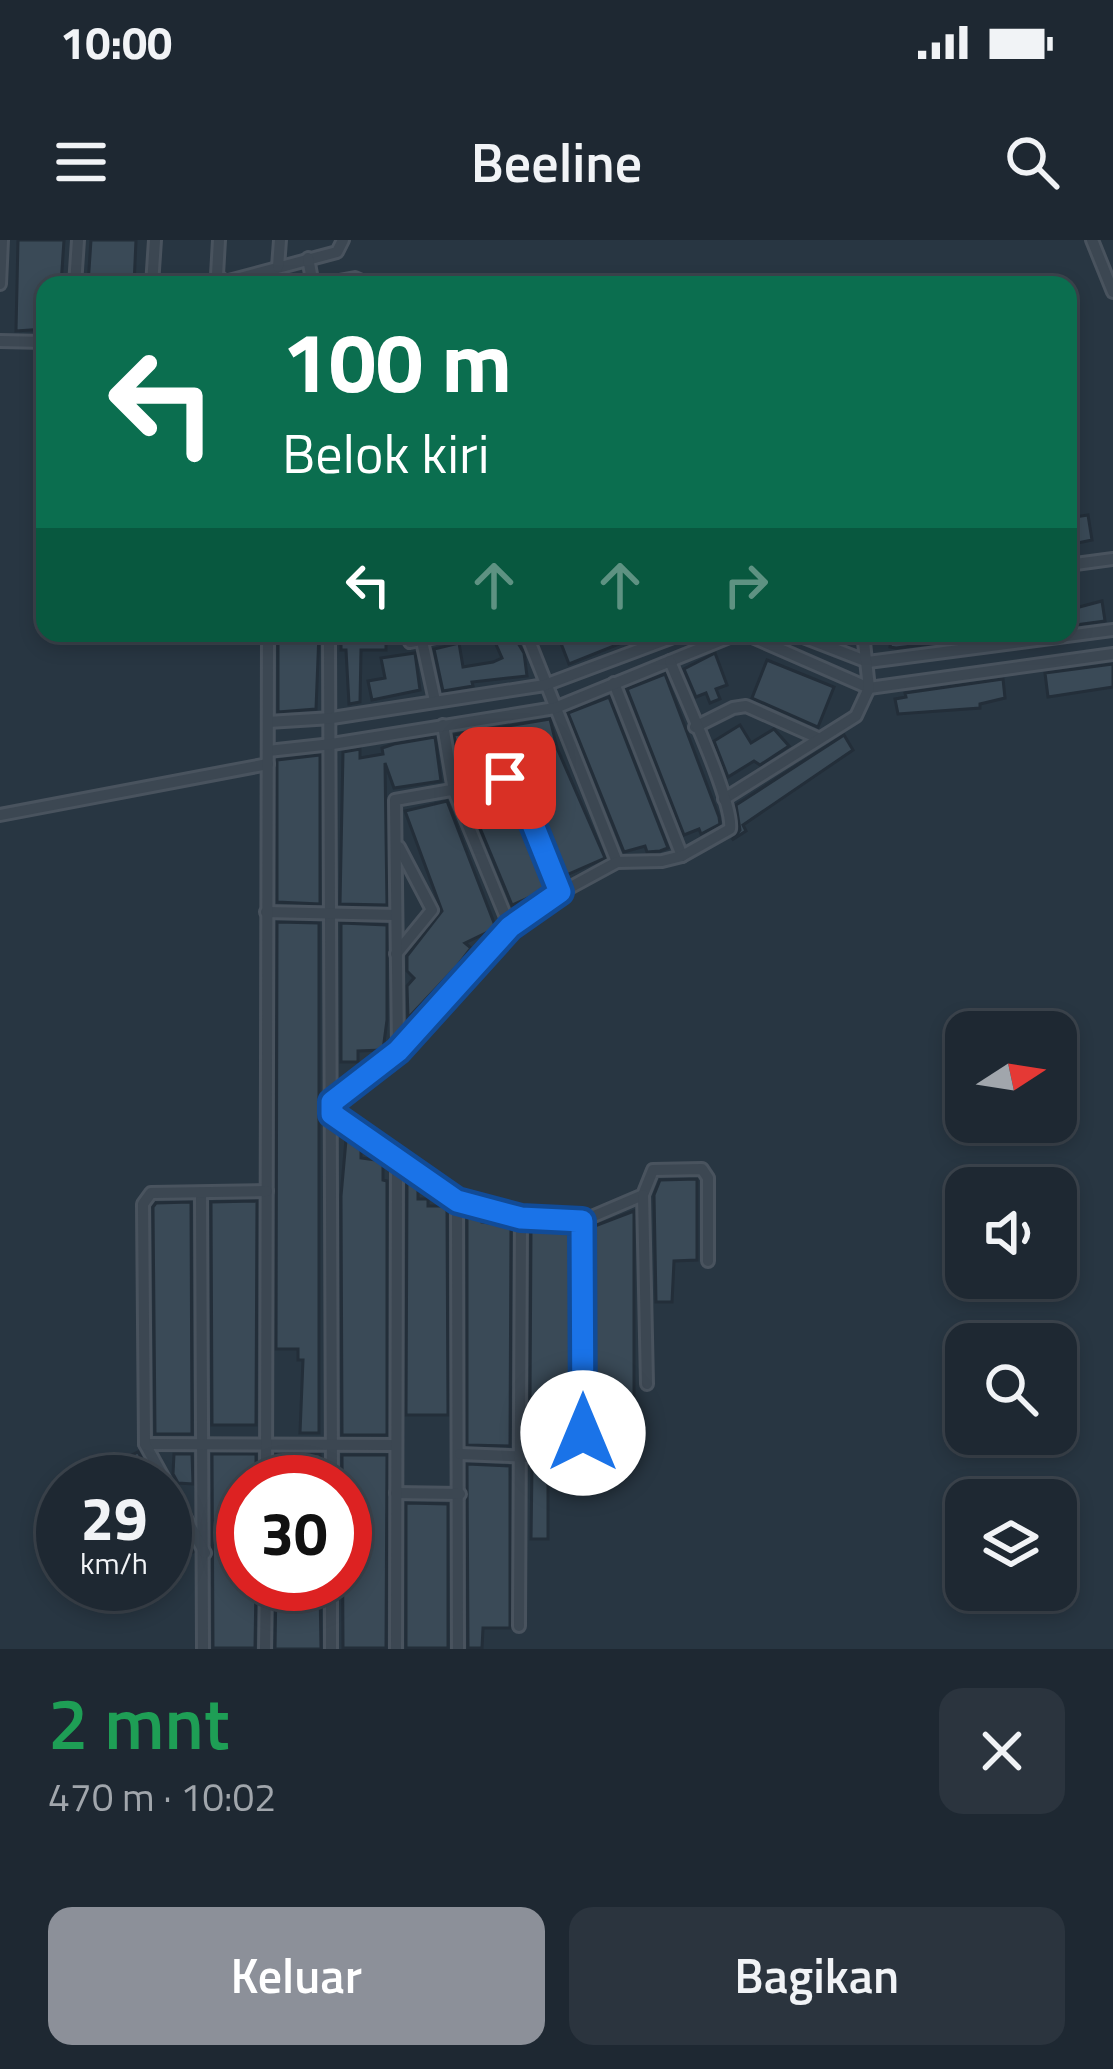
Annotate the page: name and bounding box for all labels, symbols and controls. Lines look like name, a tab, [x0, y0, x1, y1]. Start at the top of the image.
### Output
text: 10:00	[60, 8, 172, 76]
text: Beeline	[471, 121, 642, 203]
icon: menu	[48, 129, 114, 195]
icon: search	[999, 129, 1065, 195]
text: 100 m	[282, 297, 512, 425]
icon: left	[84, 324, 240, 480]
text: Belok kiri	[282, 412, 489, 494]
icon: left	[335, 552, 401, 618]
icon: ahead	[461, 552, 527, 618]
icon: ahead	[587, 552, 653, 618]
icon: right	[713, 552, 779, 618]
pin	[454, 727, 556, 829]
icon: arrive	[472, 745, 538, 811]
north arrow	[945, 1011, 1077, 1143]
map controls	[945, 1011, 1077, 1611]
button: sound	[945, 1167, 1077, 1299]
button: search	[945, 1323, 1077, 1455]
position arrow	[520, 1370, 646, 1496]
speed limit sign: 30	[216, 1455, 372, 1611]
text: 29	[80, 1472, 148, 1563]
button: layers	[945, 1479, 1077, 1611]
text: km/h	[80, 1540, 148, 1586]
text: 2 mnt	[48, 1667, 230, 1777]
button: close	[939, 1688, 1065, 1814]
text: 470 m · 10:02	[48, 1767, 276, 1826]
button: Keluar	[48, 1907, 545, 2045]
button: Bagikan	[569, 1907, 1065, 2045]

